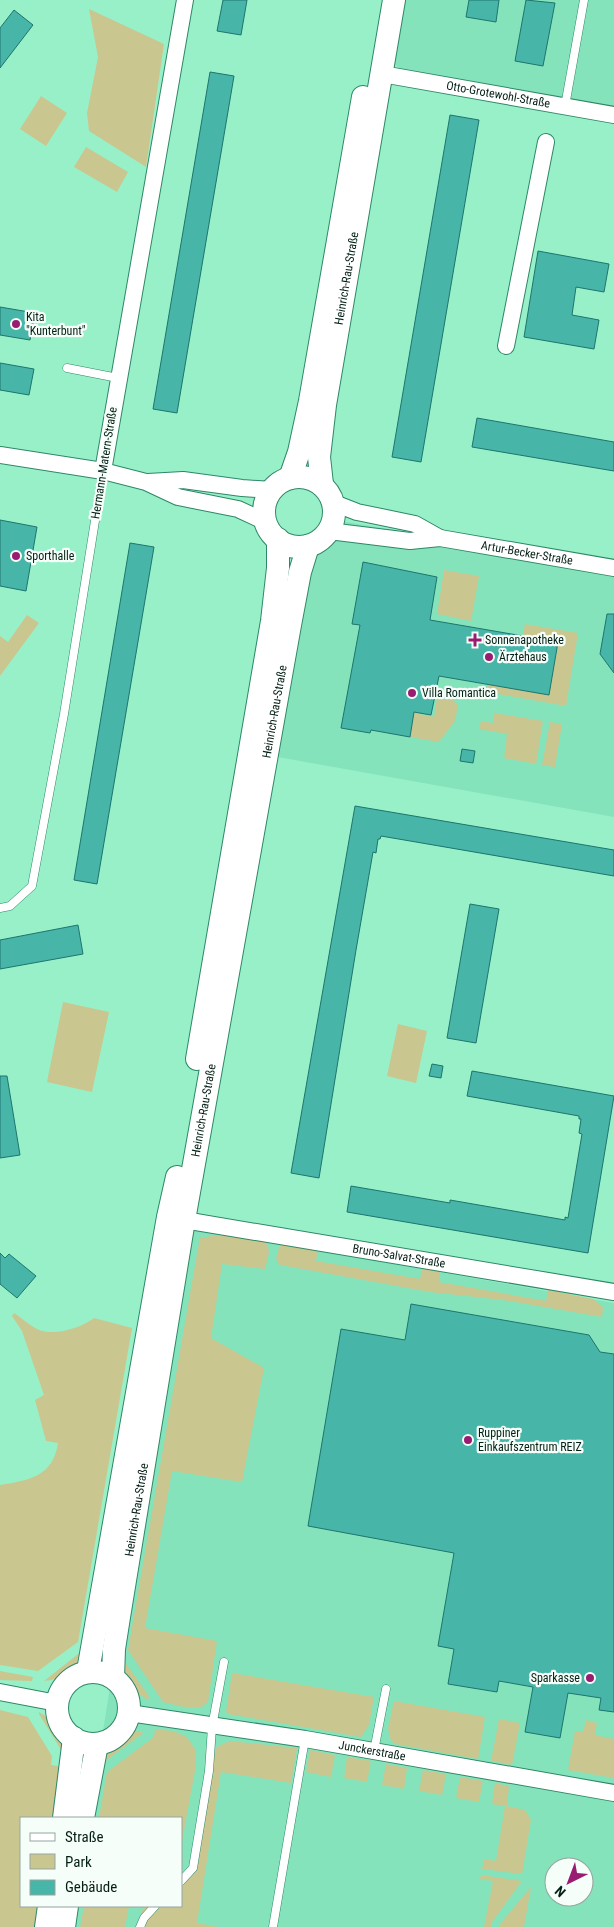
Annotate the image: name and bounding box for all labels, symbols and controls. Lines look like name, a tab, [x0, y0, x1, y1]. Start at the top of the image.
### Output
street label: Otto-Grotewohl-Straße	[445, 78, 552, 111]
street label: Heinrich-Rau-Straße	[332, 230, 361, 326]
place label: Kita "Kunterbunt"	[26, 310, 86, 338]
marker: Kita "Kunterbunt"	[10, 318, 22, 330]
street label: Hermann-Matern-Straße	[88, 406, 120, 520]
street label: Artur-Becker-Straße	[480, 538, 574, 568]
place label: Sporthalle	[26, 549, 75, 563]
marker: Sporthalle	[10, 550, 22, 562]
place label: Sonnenapotheke	[485, 633, 564, 647]
marker: Sonnenapotheke	[469, 634, 481, 646]
place label: Ärztehaus	[499, 649, 547, 664]
marker: Ärztehaus	[483, 651, 495, 663]
street label: Heinrich-Rau-Straße	[259, 664, 290, 759]
place label: Villa Romantica	[422, 686, 496, 700]
marker: Villa Romantica	[406, 687, 418, 699]
street label: Heinrich-Rau-Straße	[188, 1062, 219, 1158]
street label: Bruno-Salvat-Straße	[352, 1241, 447, 1271]
place label: Ruppiner Einkaufszentrum REIZ	[478, 1426, 582, 1454]
marker: Ruppiner Einkaufszentrum REIZ	[462, 1434, 474, 1446]
street label: Heinrich-Rau-Straße	[122, 1462, 151, 1557]
place label: Sparkasse	[531, 1671, 580, 1685]
marker: Sparkasse	[584, 1672, 596, 1684]
street label: Junckerstraße	[338, 1738, 407, 1764]
legend	[20, 1817, 182, 1907]
text: Straße	[65, 1828, 104, 1846]
text: Park	[65, 1853, 92, 1871]
north arrow	[544, 1857, 594, 1907]
text: Gebäude	[65, 1878, 117, 1896]
text: N	[552, 1883, 569, 1900]

